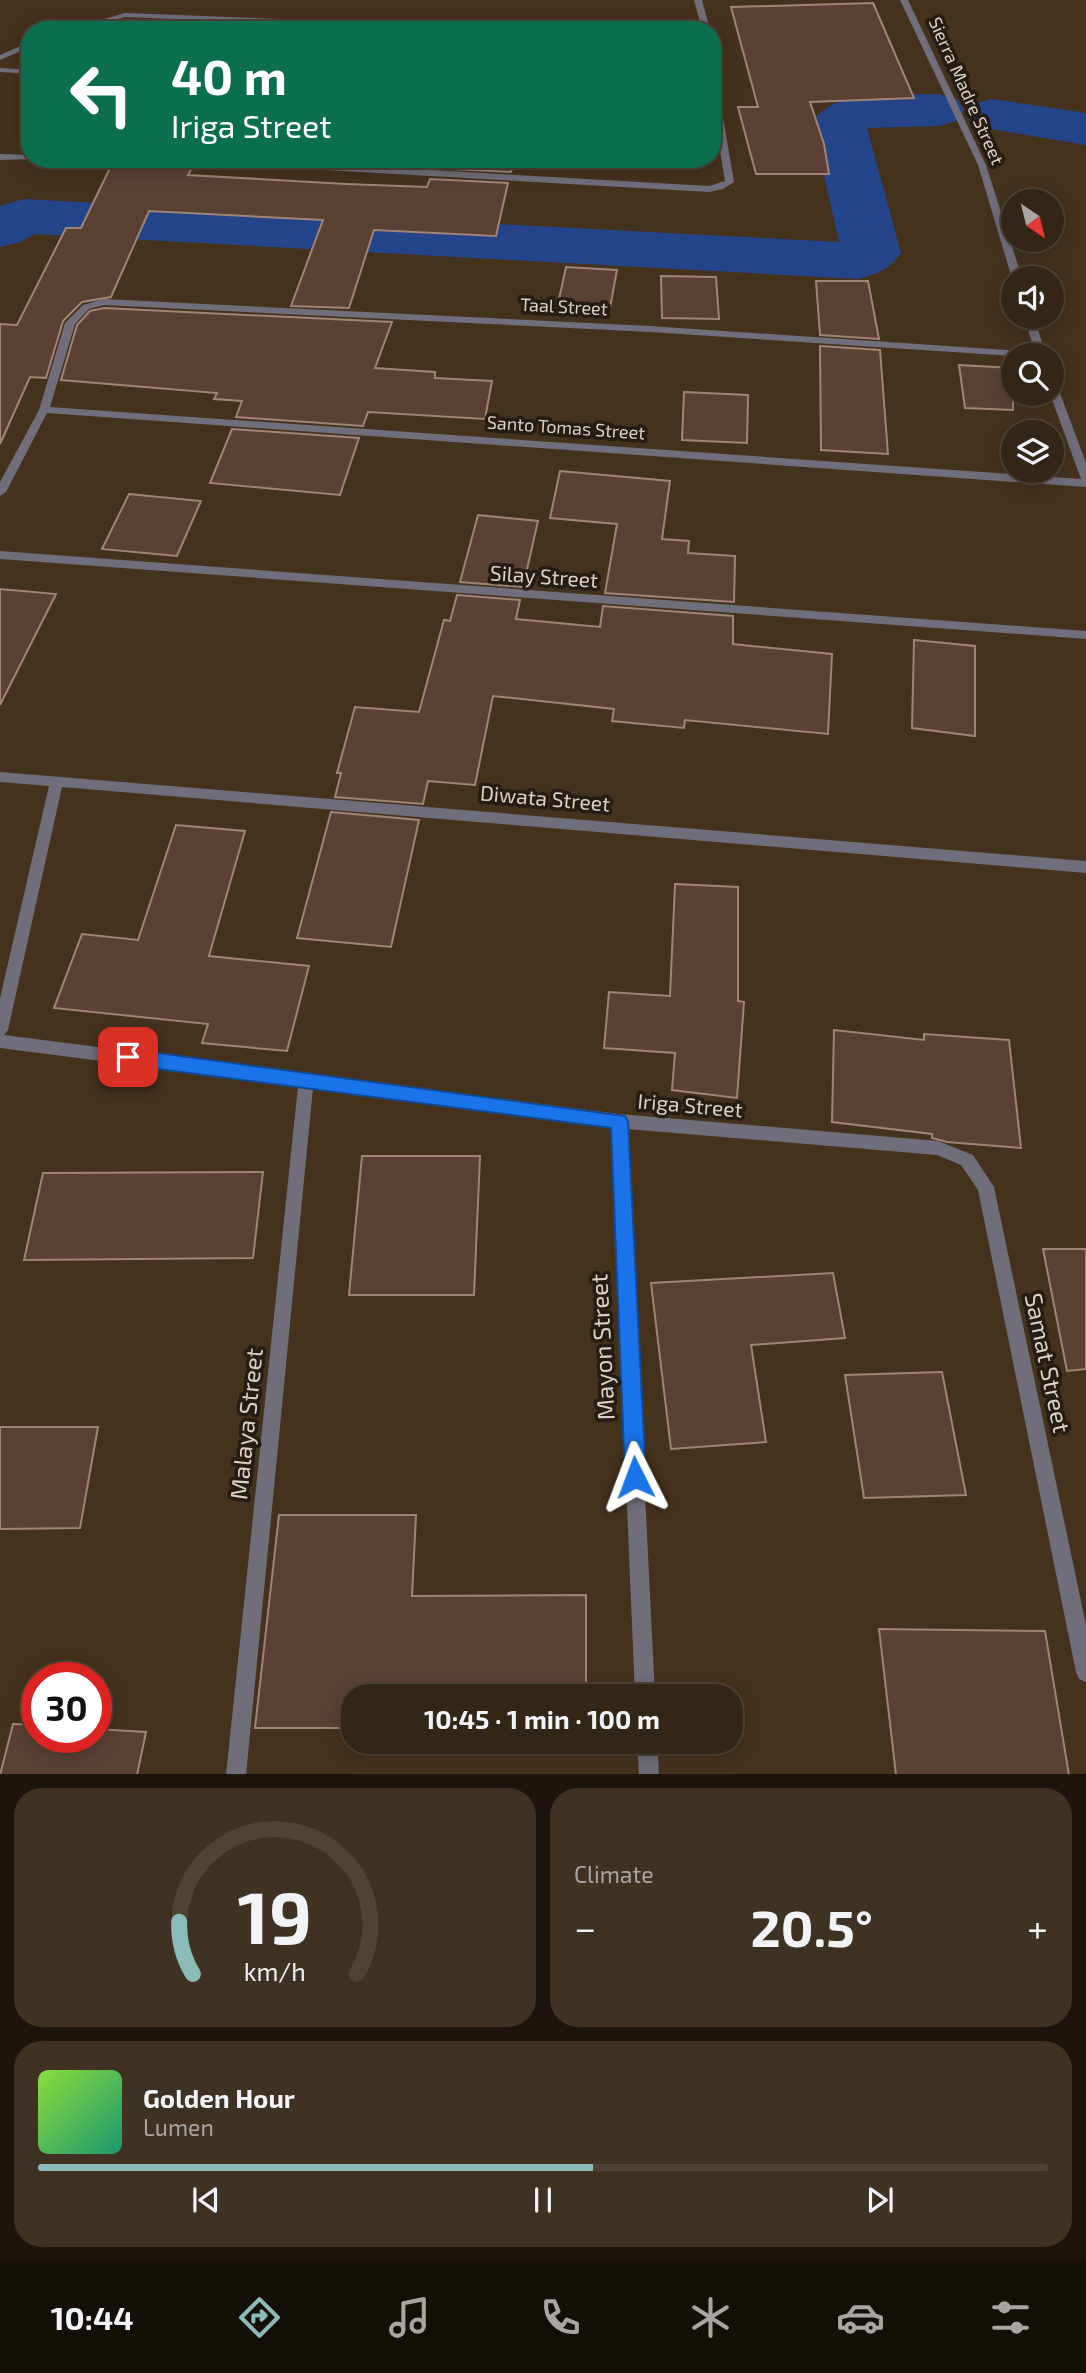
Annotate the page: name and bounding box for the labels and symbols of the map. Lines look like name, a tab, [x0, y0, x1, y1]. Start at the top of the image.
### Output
street label: Sierra Madre Street	[924, 13, 1009, 168]
north arrow	[1001, 189, 1064, 252]
street label: Taal Street	[520, 293, 608, 319]
street label: Santo Tomas Street	[486, 410, 646, 444]
street label: Silay Street	[489, 559, 599, 592]
street label: Diwata Street	[479, 779, 611, 816]
pin	[98, 1027, 158, 1087]
street label: Iriga Street	[637, 1087, 744, 1122]
street label: Mayon Street	[583, 1273, 620, 1421]
street label: Samat Street	[1020, 1290, 1077, 1435]
street label: Malaya Street	[223, 1347, 268, 1501]
position arrow	[598, 1440, 672, 1514]
speed limit sign: 30	[21, 1662, 112, 1753]

